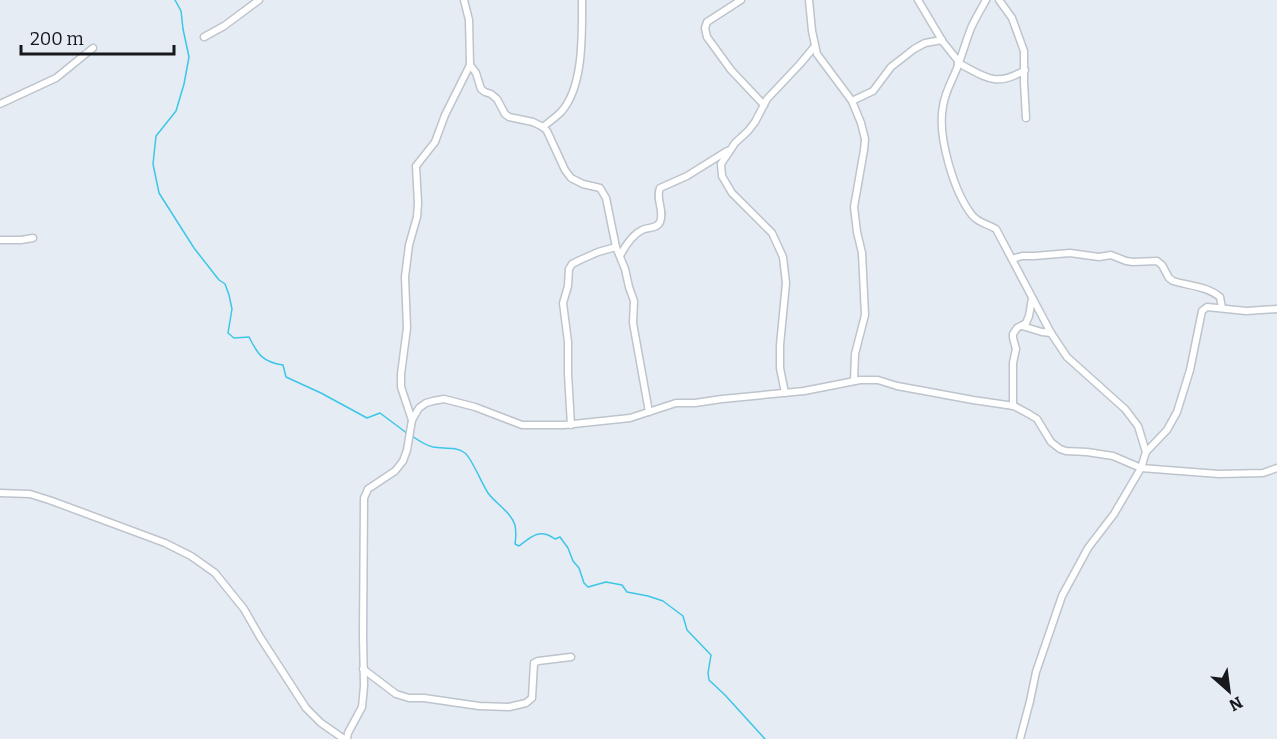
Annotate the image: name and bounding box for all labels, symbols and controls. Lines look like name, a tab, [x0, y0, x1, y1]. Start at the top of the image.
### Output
scale bar	[21, 18, 174, 56]
text: 200 m	[30, 28, 84, 50]
north arrow	[1199, 661, 1259, 721]
text: N	[1226, 693, 1246, 715]

